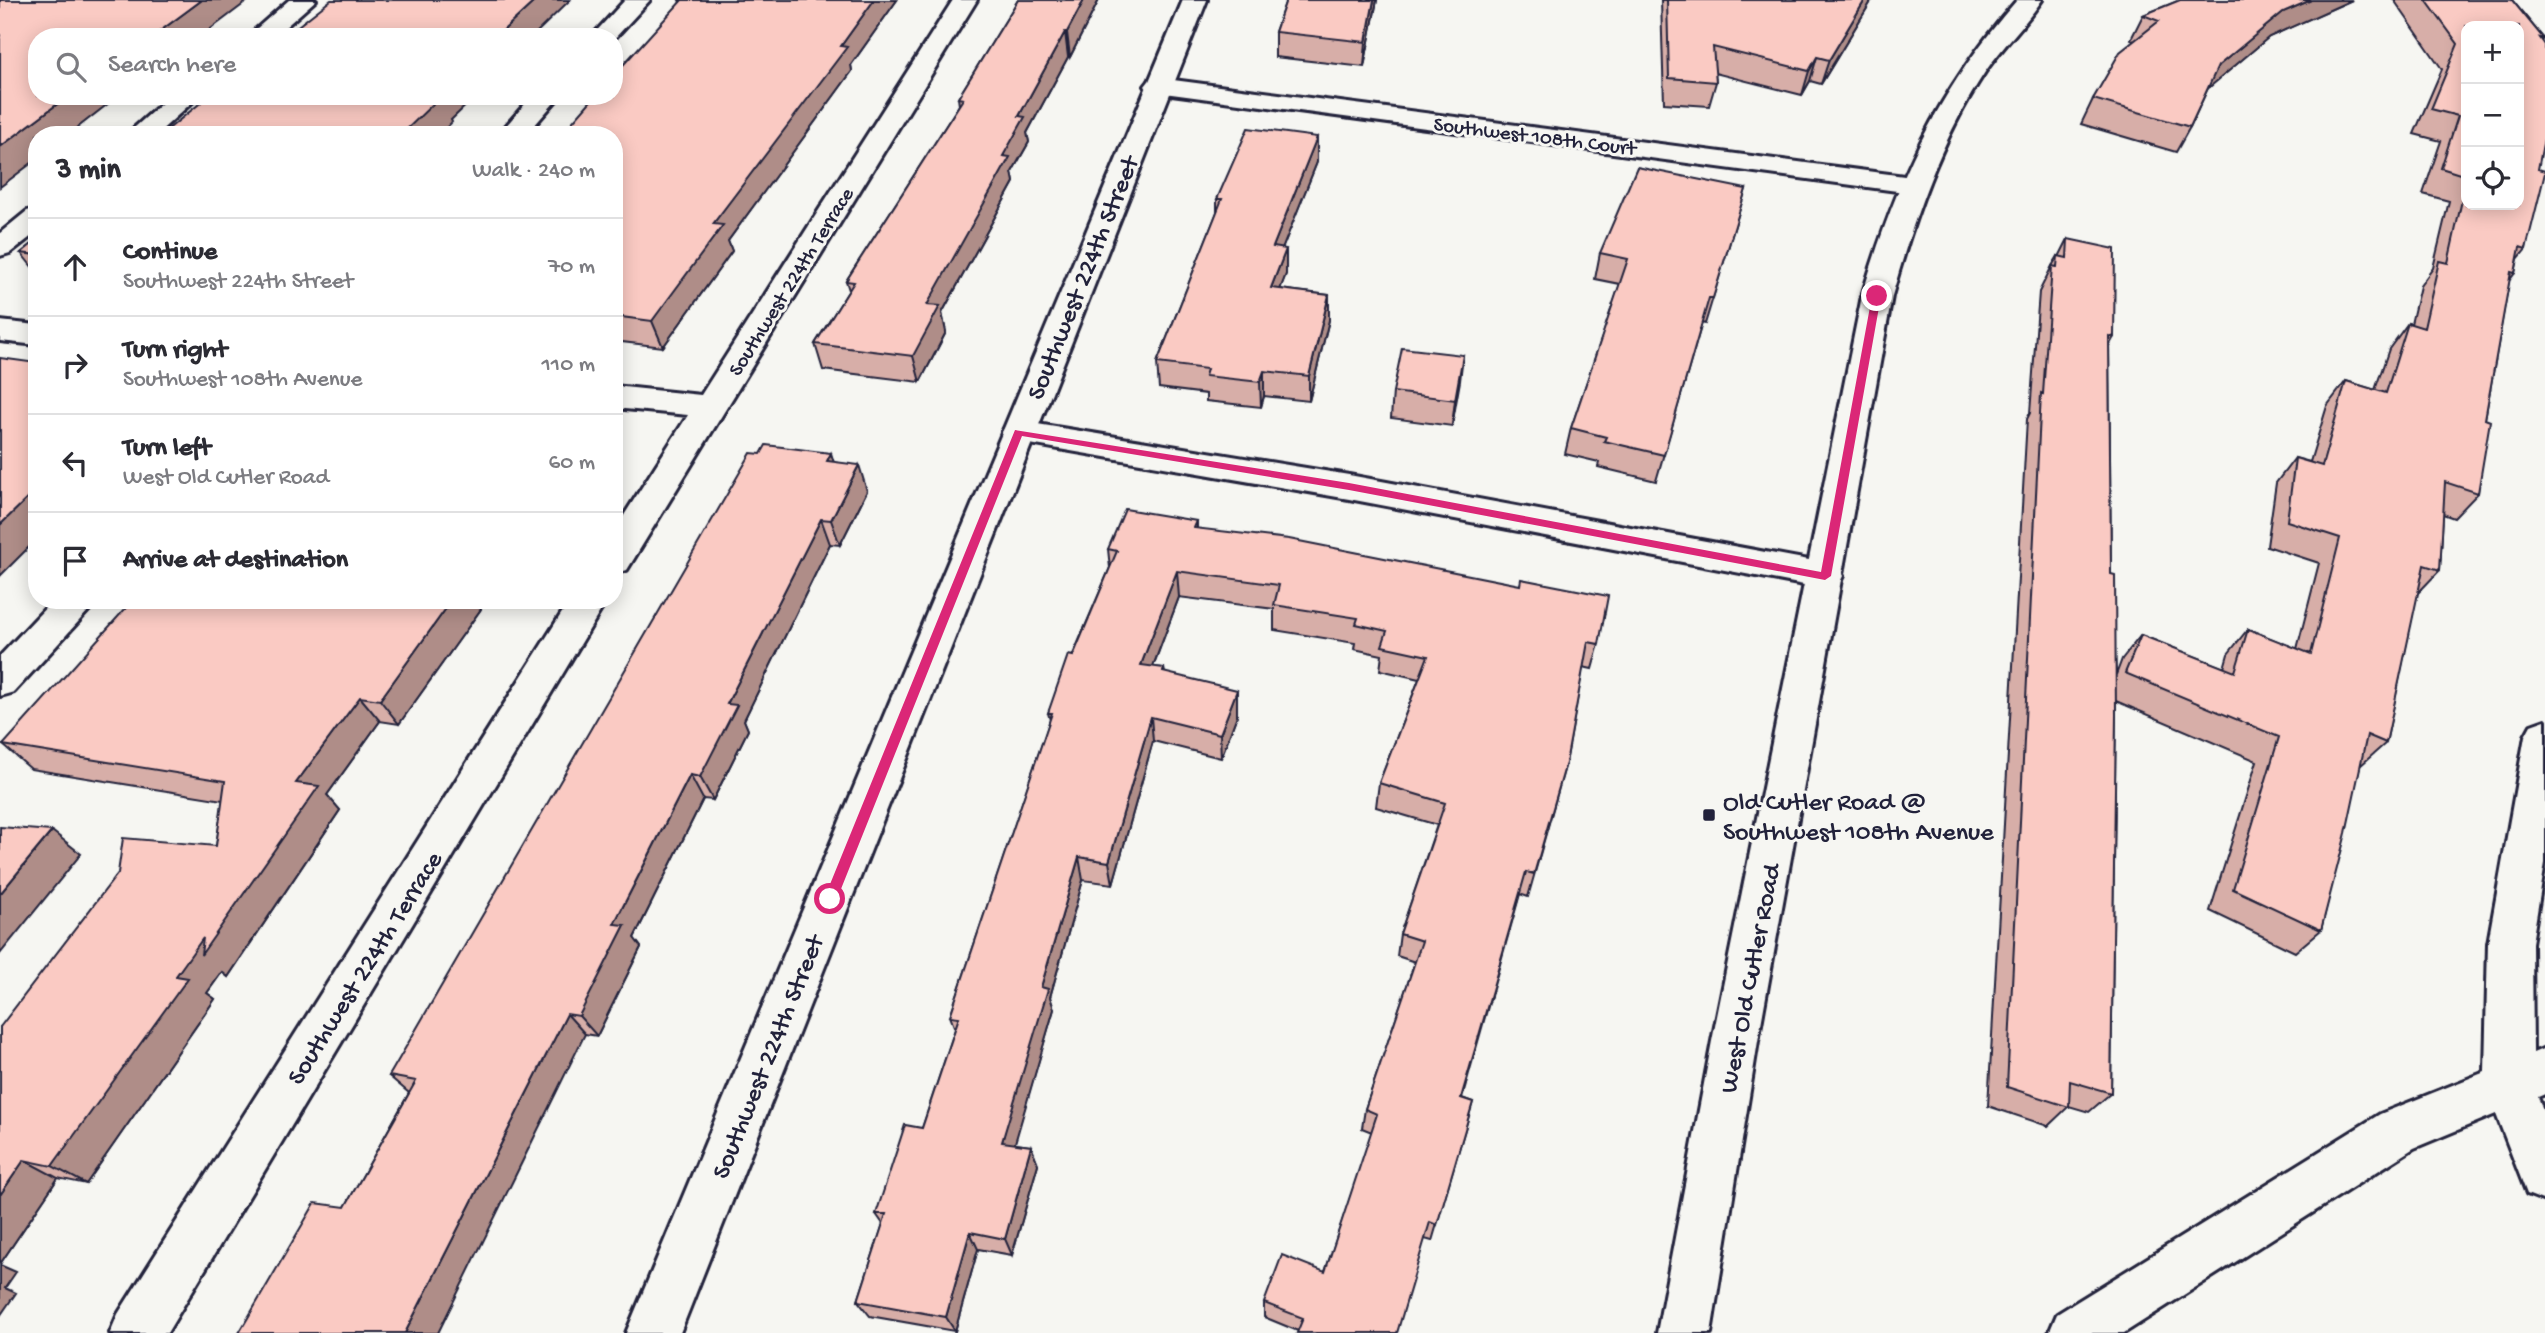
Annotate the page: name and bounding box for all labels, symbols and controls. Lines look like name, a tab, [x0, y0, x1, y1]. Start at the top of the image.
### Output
map controls	[2461, 21, 2524, 210]
button: +	[2461, 21, 2524, 84]
search box	[28, 28, 623, 105]
icon: search	[52, 48, 90, 86]
text: Search here	[108, 51, 236, 82]
button: −	[2461, 84, 2524, 147]
street label: Southwest 108th Court	[1432, 114, 1640, 164]
button: locate	[2461, 147, 2524, 210]
street label: Southwest 224th Street	[1022, 150, 1149, 405]
text: 3 min	[56, 154, 121, 189]
text: Walk · 240 m	[472, 158, 595, 185]
street label: Southwest 224th Terrace	[725, 183, 862, 382]
text: Continue	[123, 238, 217, 269]
icon: ahead	[56, 248, 94, 286]
text: 70 m	[548, 254, 595, 281]
text: Southwest 224th Street	[123, 269, 353, 296]
route end	[1861, 280, 1892, 311]
text: Turn right	[123, 336, 227, 367]
icon: right	[56, 346, 94, 384]
text: 110 m	[542, 352, 595, 379]
text: Southwest 108th Avenue	[123, 367, 362, 394]
text: Turn left	[123, 434, 211, 465]
icon: left	[56, 444, 94, 482]
text: 60 m	[549, 450, 595, 477]
text: West Old Cutler Road	[123, 465, 329, 492]
icon: arrive	[56, 542, 94, 580]
text: Arrive at destination	[123, 546, 348, 577]
place label: Old Cutler Road @ Southwest 108th Avenue	[1723, 789, 1994, 850]
marker: Old Cutler Road @ Southwest 108th Avenue	[1701, 807, 1717, 823]
street label: Southwest 224th Terrace	[282, 846, 452, 1092]
street label: West Old Cutler Road	[1715, 860, 1790, 1096]
route start	[814, 883, 845, 914]
street label: Southwest 224th Street	[707, 929, 834, 1184]

